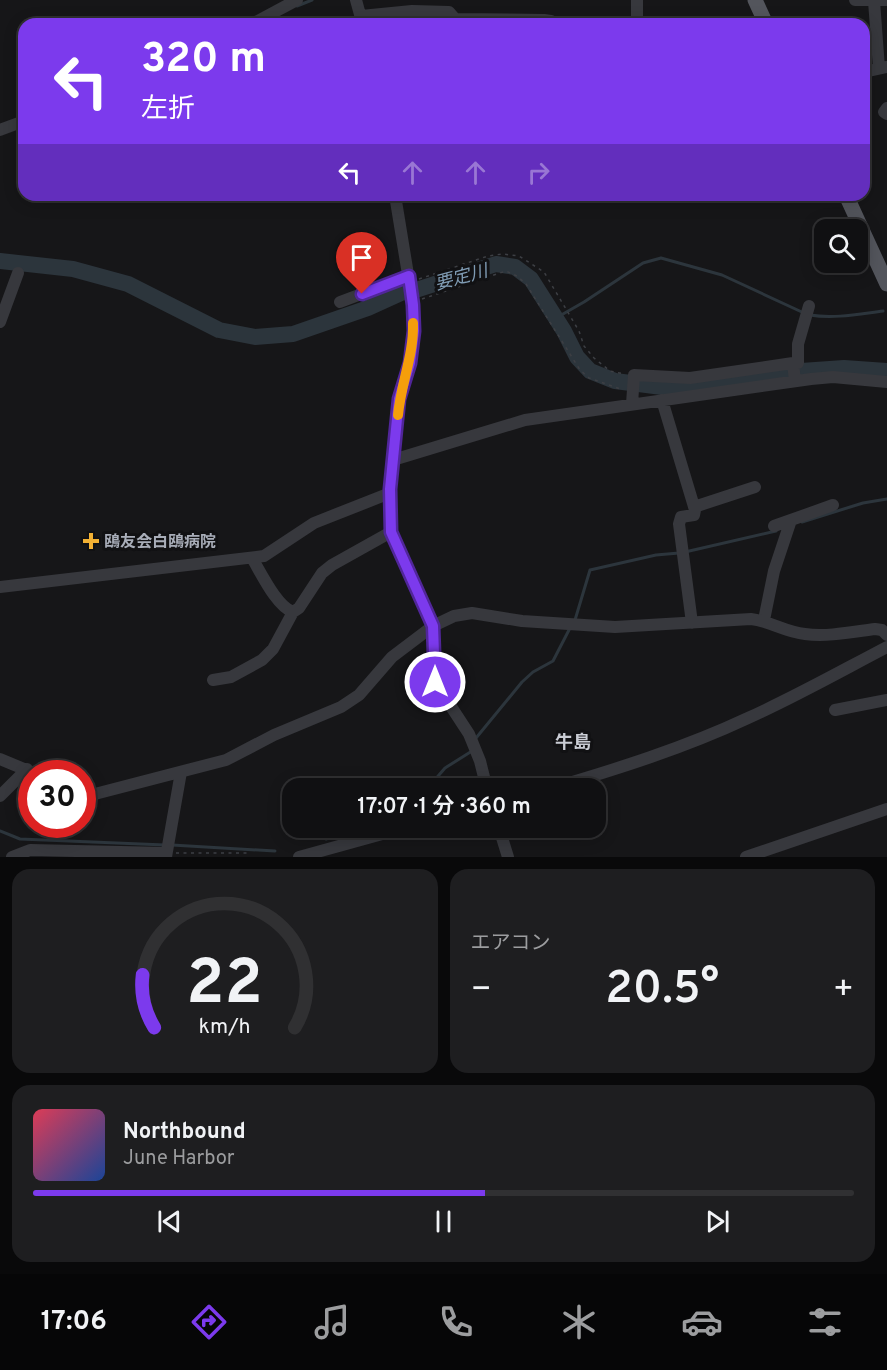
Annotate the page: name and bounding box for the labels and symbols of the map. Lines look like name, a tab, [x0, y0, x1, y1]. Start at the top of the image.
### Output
pin	[336, 232, 387, 294]
water label: 要定川	[432, 260, 492, 297]
marker: 鴎友会白鴎病院	[82, 532, 100, 550]
place label: 鴎友会白鴎病院	[104, 533, 216, 553]
position arrow	[403, 650, 467, 714]
district label: 牛島	[555, 732, 591, 755]
speed limit sign: 30	[18, 760, 96, 838]

